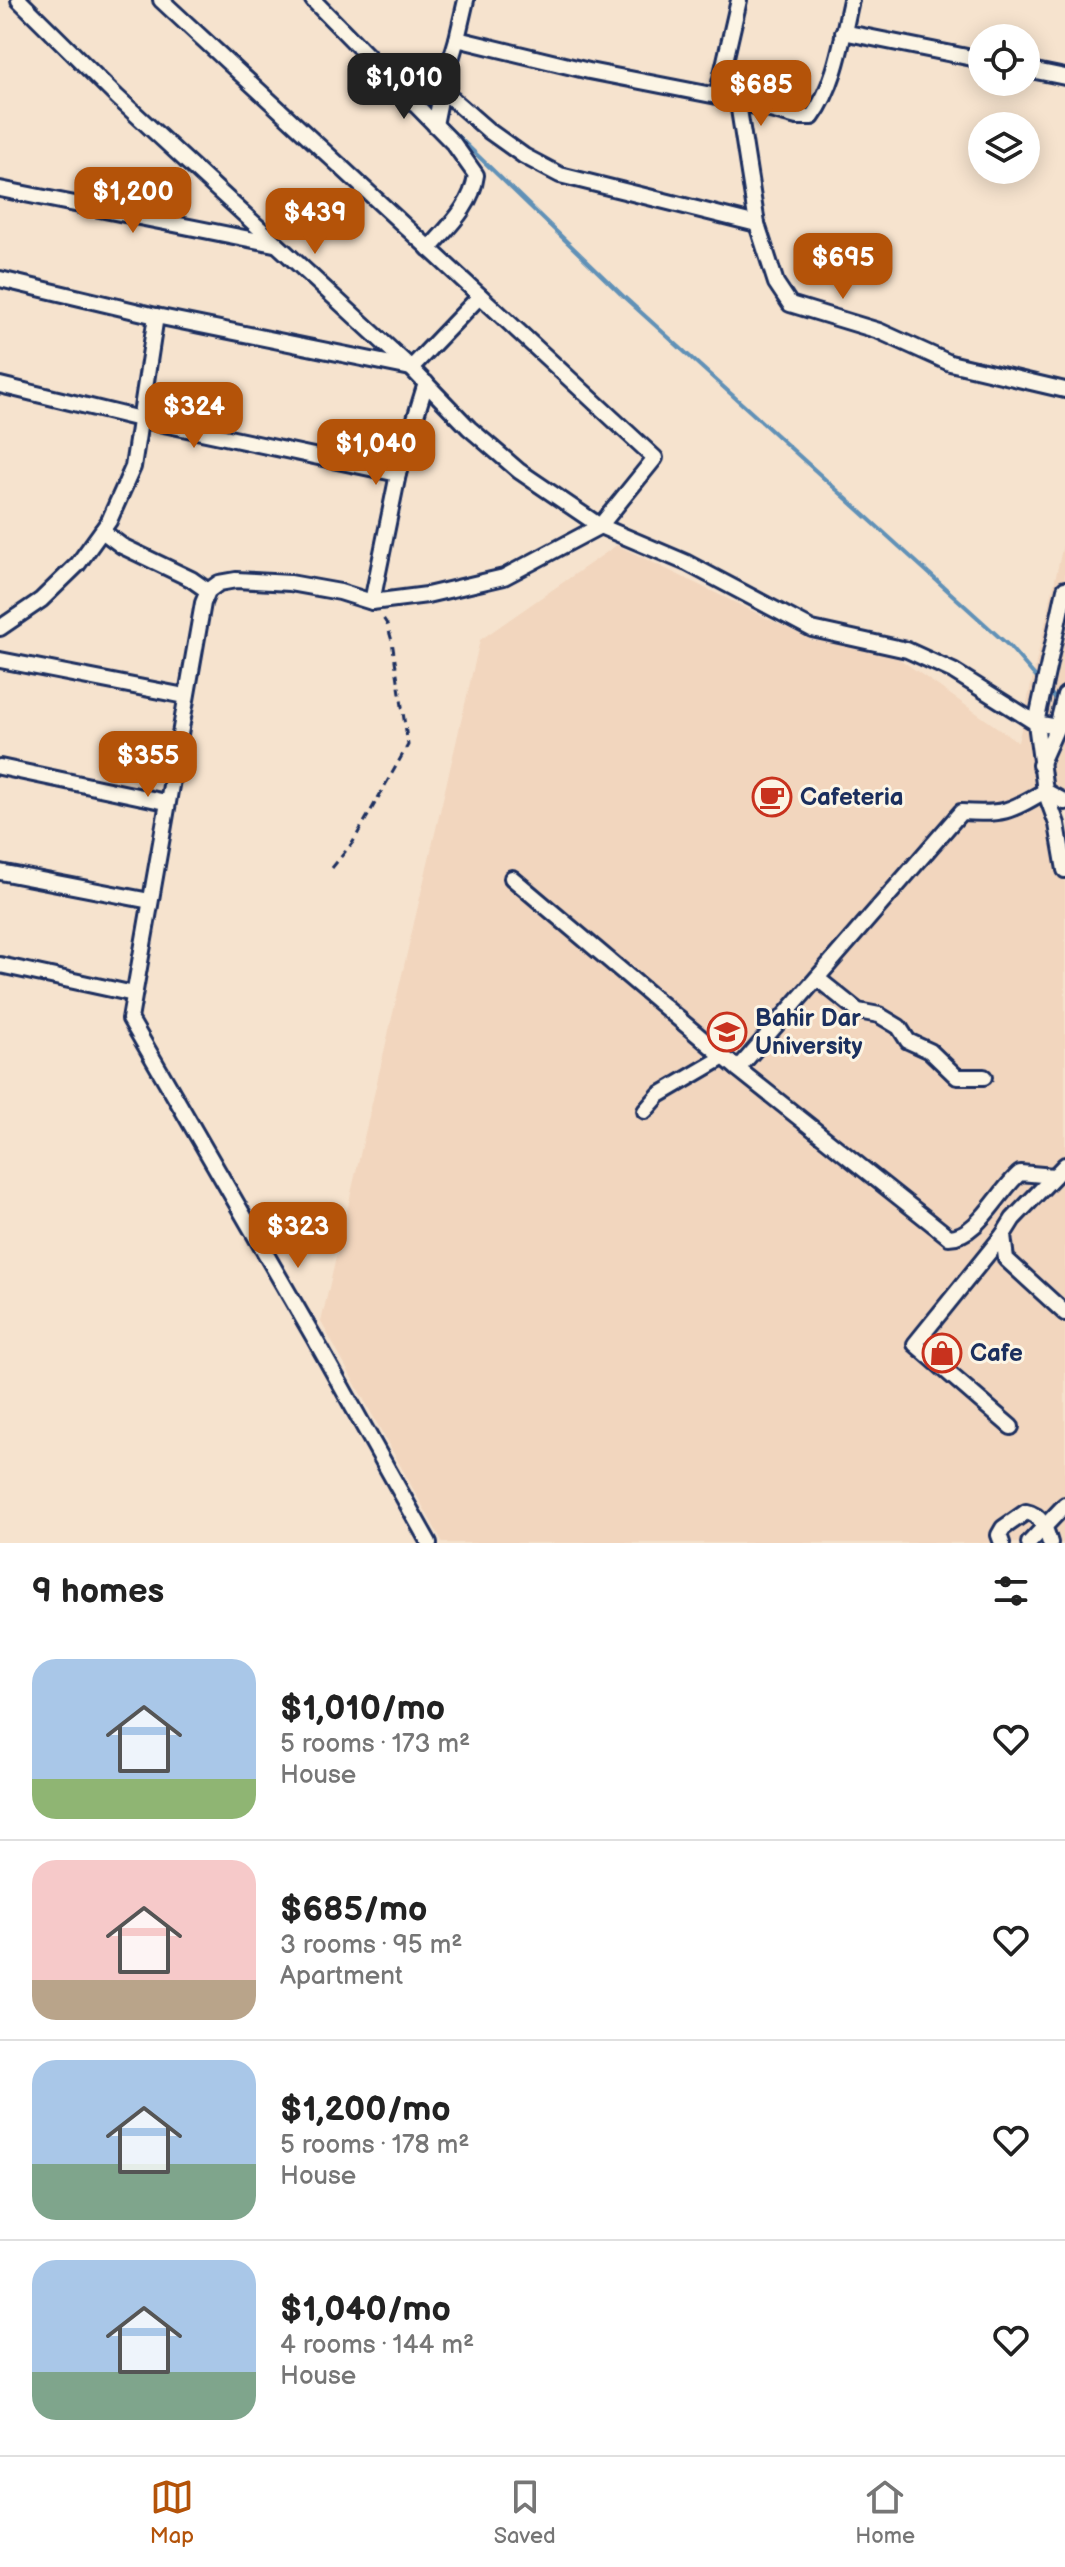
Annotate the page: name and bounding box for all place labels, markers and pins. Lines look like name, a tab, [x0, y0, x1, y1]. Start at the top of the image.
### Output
pin: $1,010	[339, 53, 469, 121]
pin: $685	[714, 60, 808, 128]
pin: $1,200	[68, 167, 198, 235]
pin: $439	[268, 188, 362, 256]
pin: $695	[796, 233, 890, 301]
pin: $324	[147, 382, 241, 450]
pin: $1,040	[311, 419, 441, 487]
pin: $355	[101, 731, 195, 799]
cafe icon: Cafeteria	[751, 776, 793, 818]
place label: Cafeteria	[800, 783, 904, 812]
place label: Bahir Dar University	[755, 1004, 862, 1061]
school or university icon: Bahir Dar University	[706, 1011, 748, 1053]
pin: $323	[251, 1202, 345, 1270]
shop icon: Cafe	[921, 1332, 963, 1374]
place label: Cafe	[970, 1339, 1023, 1368]

